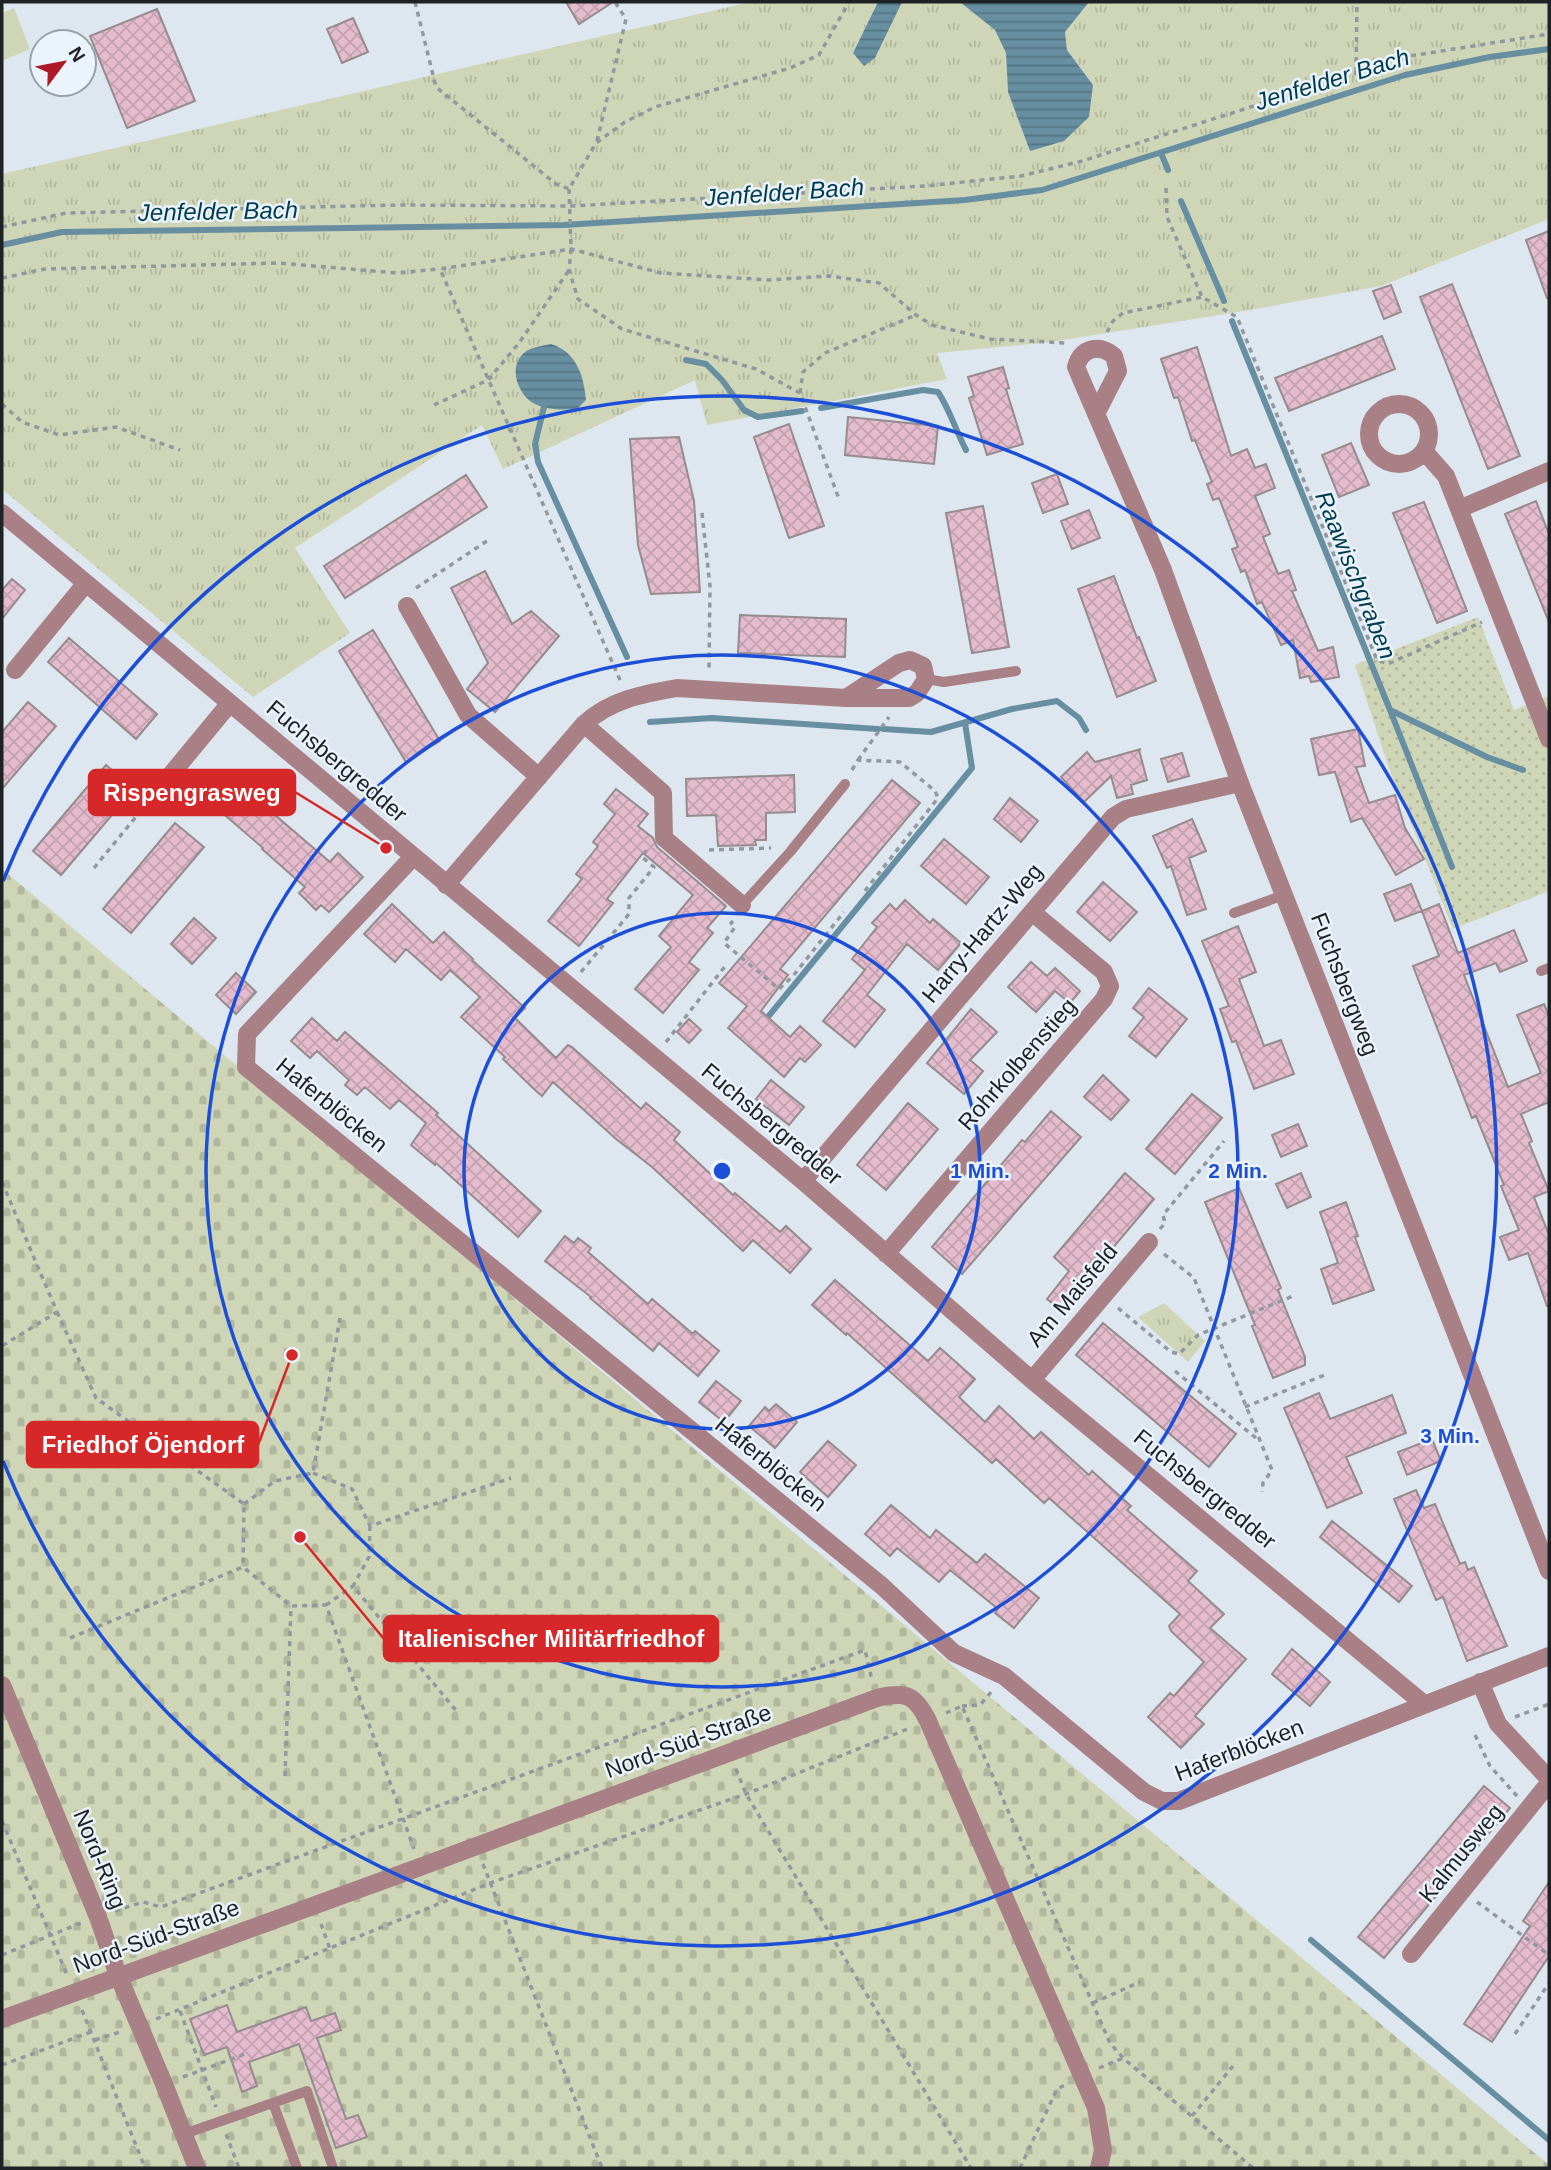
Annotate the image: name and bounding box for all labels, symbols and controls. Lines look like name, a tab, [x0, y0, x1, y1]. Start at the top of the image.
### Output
north arrow	[28, 28, 98, 98]
text: N	[64, 43, 90, 66]
water label: Jenfelder Bach	[1251, 43, 1413, 116]
water label: Jenfelder Bach	[702, 173, 865, 211]
water label: Jenfelder Bach	[137, 196, 298, 226]
water label: Raawischgraben	[1310, 487, 1402, 663]
street label: Fuchsbergredder	[262, 695, 413, 827]
callout: Rispengrasweg	[89, 770, 295, 815]
text: Rispengrasweg	[103, 779, 281, 806]
street label: Harry-Hartz-Weg	[916, 858, 1048, 1008]
street label: Fuchsbergweg	[1306, 909, 1384, 1059]
street label: Rohrkolbenstieg	[953, 993, 1081, 1135]
street label: Haferblöcken	[271, 1052, 393, 1158]
street label: Fuchsbergredder	[697, 1058, 848, 1190]
centre of rings	[710, 1159, 734, 1183]
text: 1 Min.	[950, 1159, 1010, 1182]
text: 2 Min.	[1208, 1159, 1268, 1182]
street label: Am Maisfeld	[1021, 1238, 1123, 1352]
street label: Haferblöcken	[710, 1411, 832, 1517]
callout: Friedhof Öjendorf	[27, 1422, 258, 1467]
street label: Fuchsbergredder	[1129, 1424, 1282, 1554]
text: 3 Min.	[1420, 1424, 1480, 1447]
text: Friedhof Öjendorf	[42, 1431, 245, 1458]
callout: Italienischer Militärfriedhof	[384, 1616, 718, 1661]
text: Italienischer Militärfriedhof	[398, 1625, 705, 1652]
street label: Nord-Süd-Straße	[601, 1699, 775, 1783]
street label: Haferblöcken	[1171, 1714, 1307, 1786]
street label: Kalmusweg	[1413, 1799, 1509, 1907]
street label: Nord-Ring	[68, 1806, 132, 1912]
street label: Nord-Süd-Straße	[69, 1894, 243, 1978]

